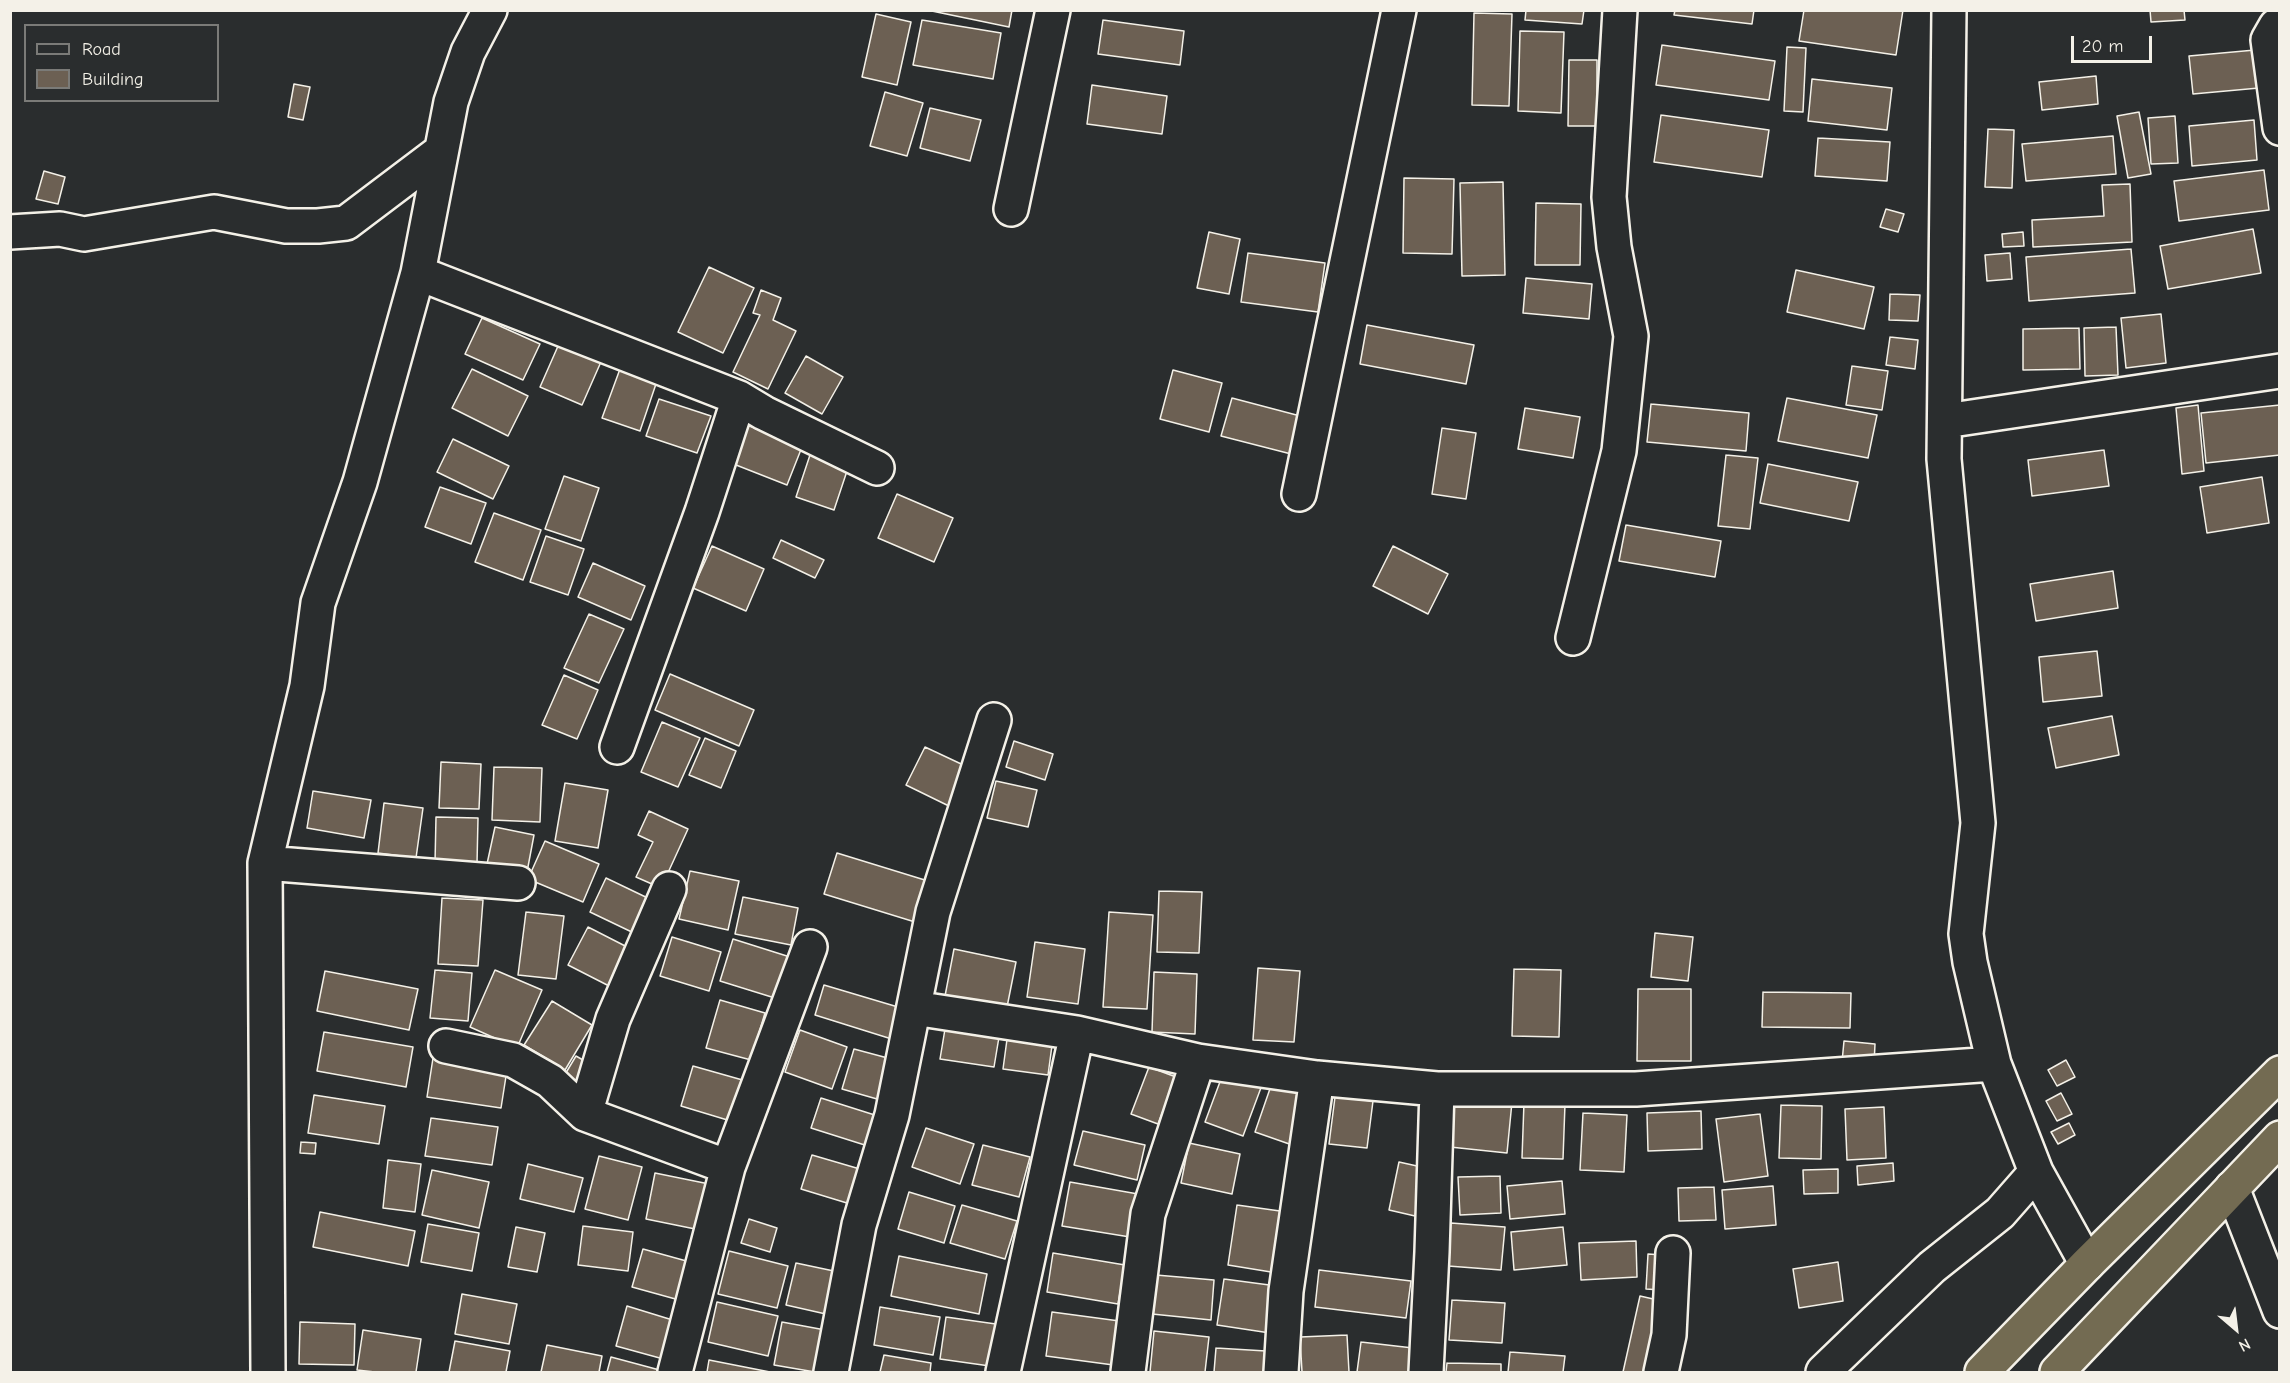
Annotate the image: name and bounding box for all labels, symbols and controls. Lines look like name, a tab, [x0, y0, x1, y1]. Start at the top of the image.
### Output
legend	[24, 24, 219, 102]
scale bar	[2074, 24, 2155, 62]
text: 20 m	[2082, 36, 2123, 57]
text: Road	[82, 39, 121, 60]
text: Building	[82, 69, 144, 90]
north arrow	[2206, 1299, 2266, 1359]
text: N	[2236, 1334, 2253, 1355]

